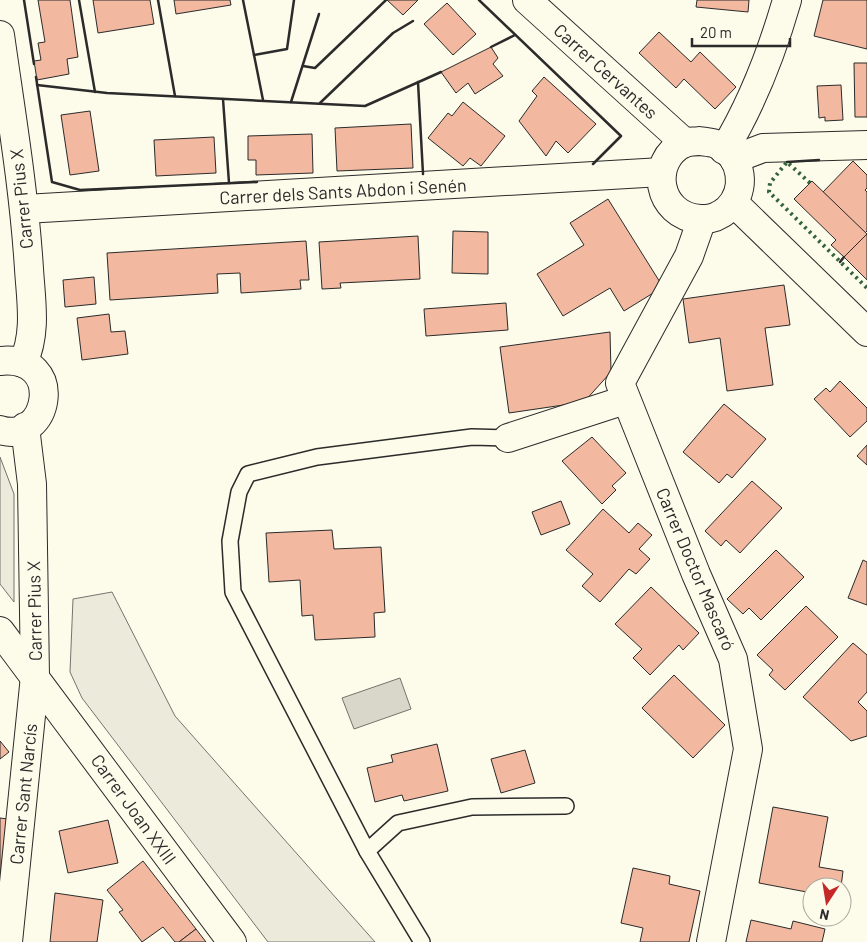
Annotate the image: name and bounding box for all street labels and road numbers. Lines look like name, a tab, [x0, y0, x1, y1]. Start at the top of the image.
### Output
street label: Carrer Cervantes	[550, 19, 662, 123]
street label: Carrer Pius X	[5, 148, 37, 250]
street label: Carrer dels Sants Abdon i Senén	[219, 174, 467, 208]
street label: Carrer Doctor Mascaró	[652, 484, 740, 654]
street label: Carrer Pius X	[22, 561, 46, 661]
street label: Carrer Sant Narcís	[5, 722, 41, 866]
street label: Carrer Joan XXIII	[87, 750, 181, 868]

